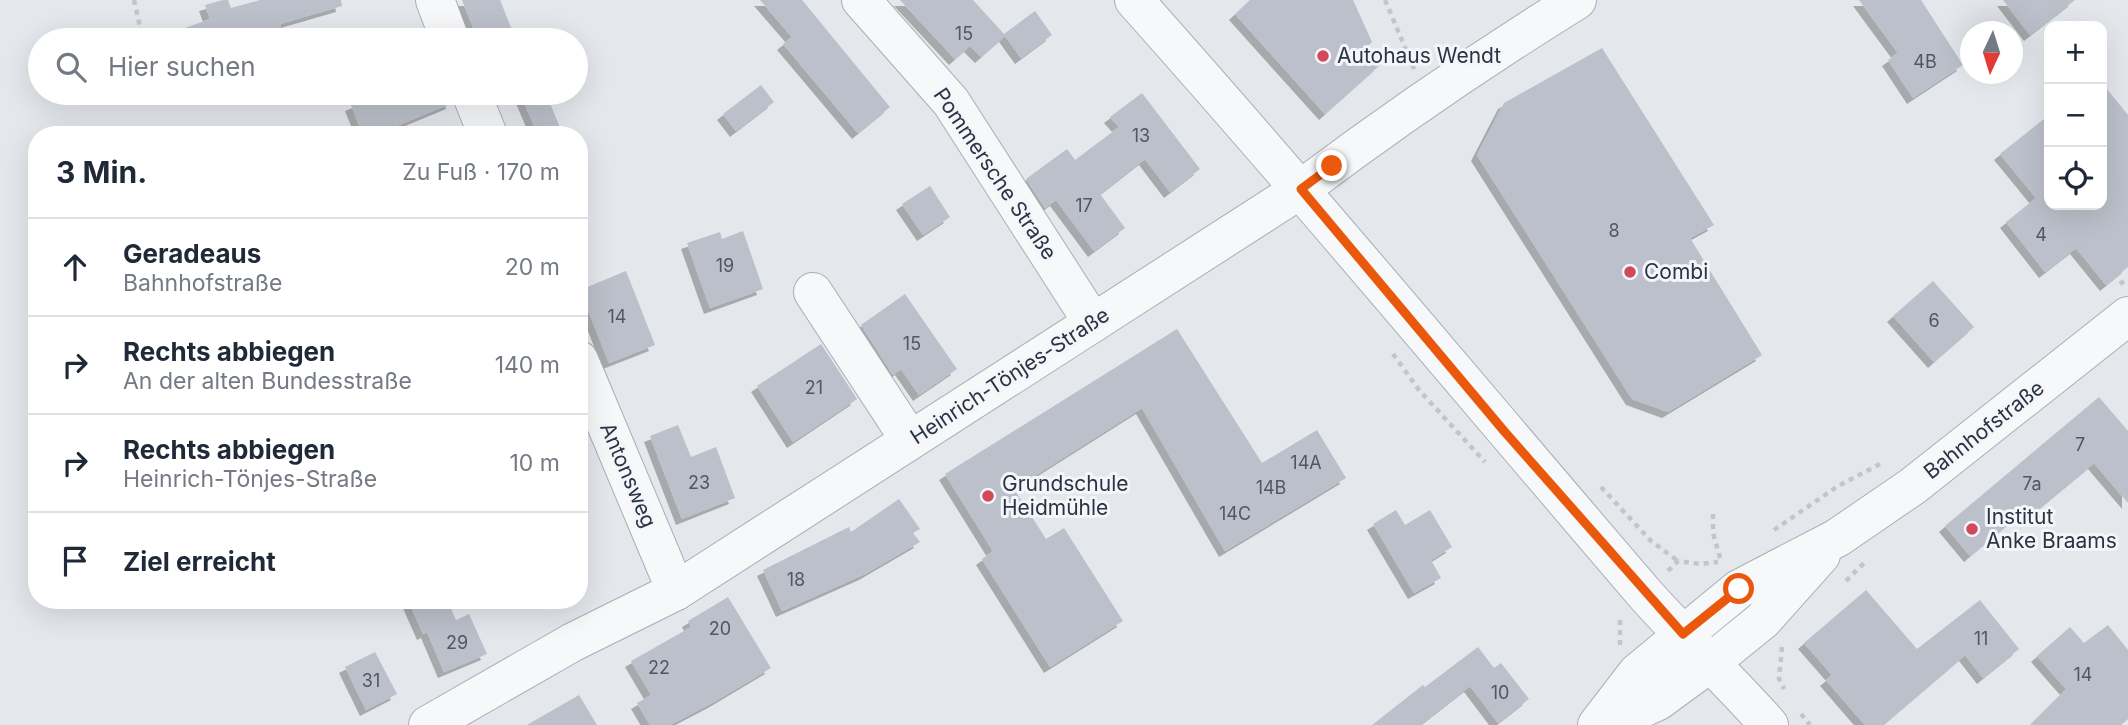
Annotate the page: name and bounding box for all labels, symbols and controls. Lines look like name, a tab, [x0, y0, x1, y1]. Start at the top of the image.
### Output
north arrow	[1960, 21, 2023, 84]
map controls	[2044, 21, 2107, 210]
button: +	[2044, 21, 2107, 84]
house number: 15	[955, 23, 973, 44]
search box	[28, 28, 588, 105]
place label: Autohaus Wendt	[1337, 43, 1501, 68]
icon: search	[52, 48, 90, 86]
marker: Autohaus Wendt	[1315, 48, 1331, 64]
text: Hier suchen	[108, 51, 256, 82]
house number: 4B	[1913, 51, 1937, 72]
street label: Pommersche Straße	[929, 83, 1062, 264]
button: −	[2044, 84, 2107, 147]
house number: 13	[1132, 125, 1150, 146]
button: locate	[2044, 147, 2107, 210]
route end	[1316, 150, 1347, 181]
text: 3 Min.	[56, 154, 147, 190]
text: Zu Fuß · 170 m	[402, 158, 560, 186]
house number: 17	[1075, 195, 1093, 216]
house number: 8	[1608, 220, 1620, 241]
house number: 4	[2035, 224, 2047, 245]
text: Geradeaus	[123, 238, 261, 269]
icon: ahead	[56, 248, 94, 286]
text: 20 m	[505, 253, 560, 281]
house number: 19	[716, 255, 734, 276]
place label: Combi	[1644, 259, 1708, 284]
marker: Combi	[1622, 264, 1638, 280]
text: Bahnhofstraße	[123, 269, 282, 297]
street label: Heinrich-Tönjes-Straße	[906, 302, 1114, 449]
house number: 14	[608, 306, 626, 327]
house number: 6	[1928, 310, 1940, 331]
house number: 15	[903, 333, 921, 354]
text: Rechts abbiegen	[123, 336, 335, 367]
icon: right	[56, 346, 94, 384]
text: 140 m	[495, 351, 560, 379]
text: An der alten Bundesstraße	[123, 367, 412, 395]
street label: Bahnhofstraße	[1919, 375, 2049, 484]
house number: 21	[805, 377, 823, 398]
street label: Antonsweg	[595, 419, 662, 531]
text: Rechts abbiegen	[123, 434, 335, 465]
house number: 7	[2075, 434, 2085, 455]
icon: right	[56, 444, 94, 482]
text: 10 m	[510, 449, 560, 477]
house number: 14A	[1290, 452, 1322, 473]
text: Heinrich-Tönjes-Straße	[123, 465, 377, 493]
place label: Grundschule Heidmühle	[1002, 471, 1129, 520]
house number: 23	[688, 472, 710, 493]
house number: 7a	[2022, 473, 2042, 494]
house number: 14B	[1256, 477, 1286, 498]
marker: Grundschule Heidmühle	[980, 488, 996, 504]
house number: 14C	[1219, 503, 1251, 524]
place label: Institut Anke Braams	[1986, 504, 2117, 553]
marker: Institut Anke Braams	[1964, 521, 1980, 537]
icon: arrive	[56, 542, 94, 580]
text: Ziel erreicht	[123, 546, 276, 577]
house number: 18	[787, 569, 805, 590]
route start	[1723, 573, 1754, 604]
house number: 20	[709, 618, 731, 639]
house number: 11	[1974, 628, 1988, 649]
house number: 29	[446, 632, 468, 653]
house number: 22	[648, 657, 670, 678]
house number: 14	[2074, 664, 2092, 685]
house number: 31	[362, 670, 380, 691]
house number: 10	[1491, 682, 1509, 703]

